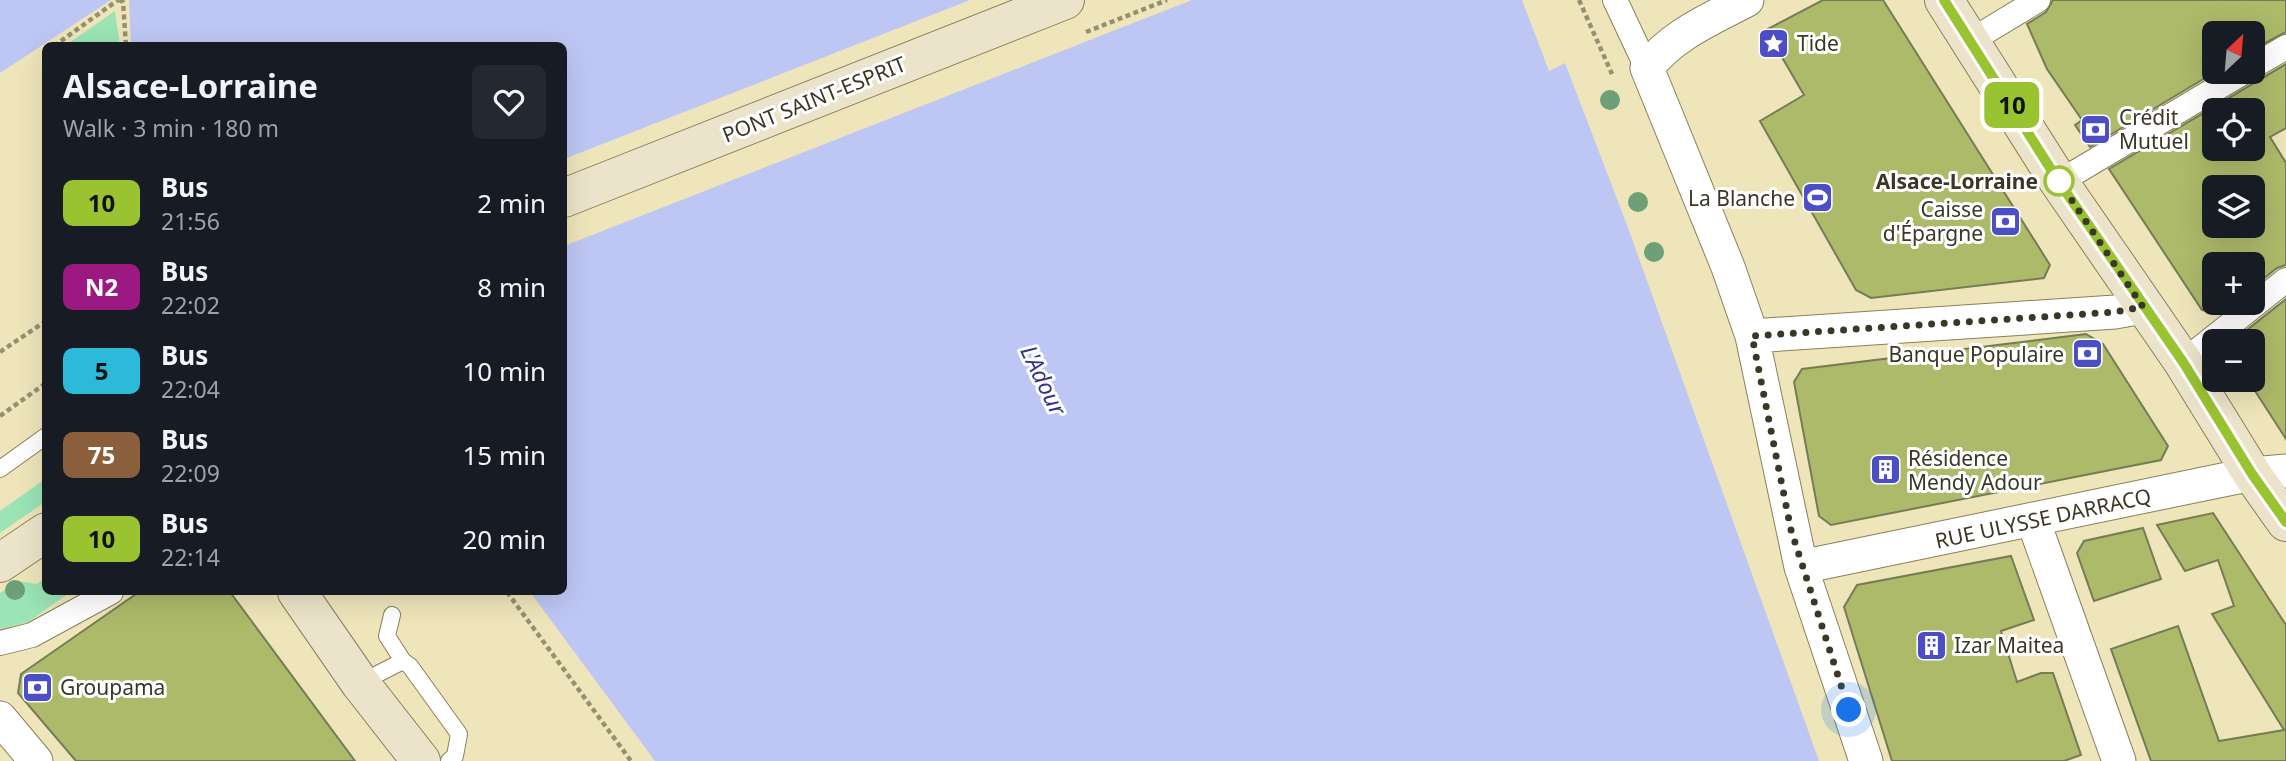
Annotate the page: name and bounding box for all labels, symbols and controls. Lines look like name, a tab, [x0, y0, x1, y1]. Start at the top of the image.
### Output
north arrow	[2202, 21, 2264, 84]
map controls	[2202, 21, 2265, 392]
place icon: Tide	[1757, 26, 1791, 60]
place label: Tide	[1797, 29, 1839, 57]
street label: PONT SAINT-ESPRIT	[718, 49, 910, 149]
text: Alsace-Lorraine	[63, 63, 318, 108]
button: heart	[472, 65, 546, 139]
line badge: 10	[1980, 82, 2044, 128]
text: 10	[1998, 88, 2026, 121]
button: locate	[2202, 98, 2265, 161]
place label: Crédit Mutuel	[2119, 103, 2189, 155]
text: Walk · 3 min · 180 m	[63, 112, 279, 144]
bank icon: Crédit Mutuel	[2079, 112, 2113, 146]
marker: Alsace-Lorraine	[2044, 166, 2074, 196]
place label: Alsace-Lorraine	[1876, 167, 2038, 195]
text: Bus	[161, 169, 208, 205]
button: layers	[2202, 175, 2265, 238]
sports icon: La Blanche	[1801, 181, 1835, 215]
place label: La Blanche	[1688, 184, 1795, 212]
text: 2 min	[477, 185, 546, 221]
text: 10	[88, 186, 115, 219]
place label: Caisse d'Épargne	[1883, 195, 1983, 247]
bank icon: Caisse d'Épargne	[1989, 204, 2023, 238]
text: 21:56	[161, 205, 220, 237]
button: +	[2202, 252, 2265, 315]
text: Bus	[161, 253, 208, 289]
text: 8 min	[477, 269, 546, 305]
text: N2	[85, 270, 118, 303]
text: 22:02	[161, 289, 220, 321]
button: −	[2202, 329, 2265, 392]
text: Bus	[161, 337, 208, 373]
bank icon: Banque Populaire	[2070, 337, 2104, 371]
water label: L'Adour	[1013, 340, 1075, 421]
place label: Banque Populaire	[1888, 340, 2064, 368]
text: 10 min	[462, 353, 546, 389]
text: 5	[95, 354, 108, 387]
text: 22:04	[161, 373, 220, 405]
text: Bus	[161, 421, 208, 457]
text: 15 min	[462, 437, 546, 473]
text: 75	[88, 438, 115, 471]
place label: Résidence Mendy Adour	[1908, 444, 2042, 496]
building icon: Résidence Mendy Adour	[1868, 453, 1902, 487]
text: 22:09	[161, 457, 220, 489]
street label: RUE ULYSSE DARRACQ	[1932, 481, 2154, 555]
text: Bus	[161, 505, 208, 541]
text: 20 min	[462, 521, 546, 557]
text: 10	[88, 522, 115, 555]
text: 22:14	[161, 541, 220, 573]
building icon: Izar Maitea	[1914, 628, 1948, 662]
place label: Izar Maitea	[1954, 631, 2064, 659]
bank icon: Groupama	[20, 670, 54, 704]
place label: Groupama	[60, 673, 165, 701]
your location	[1831, 692, 1866, 727]

